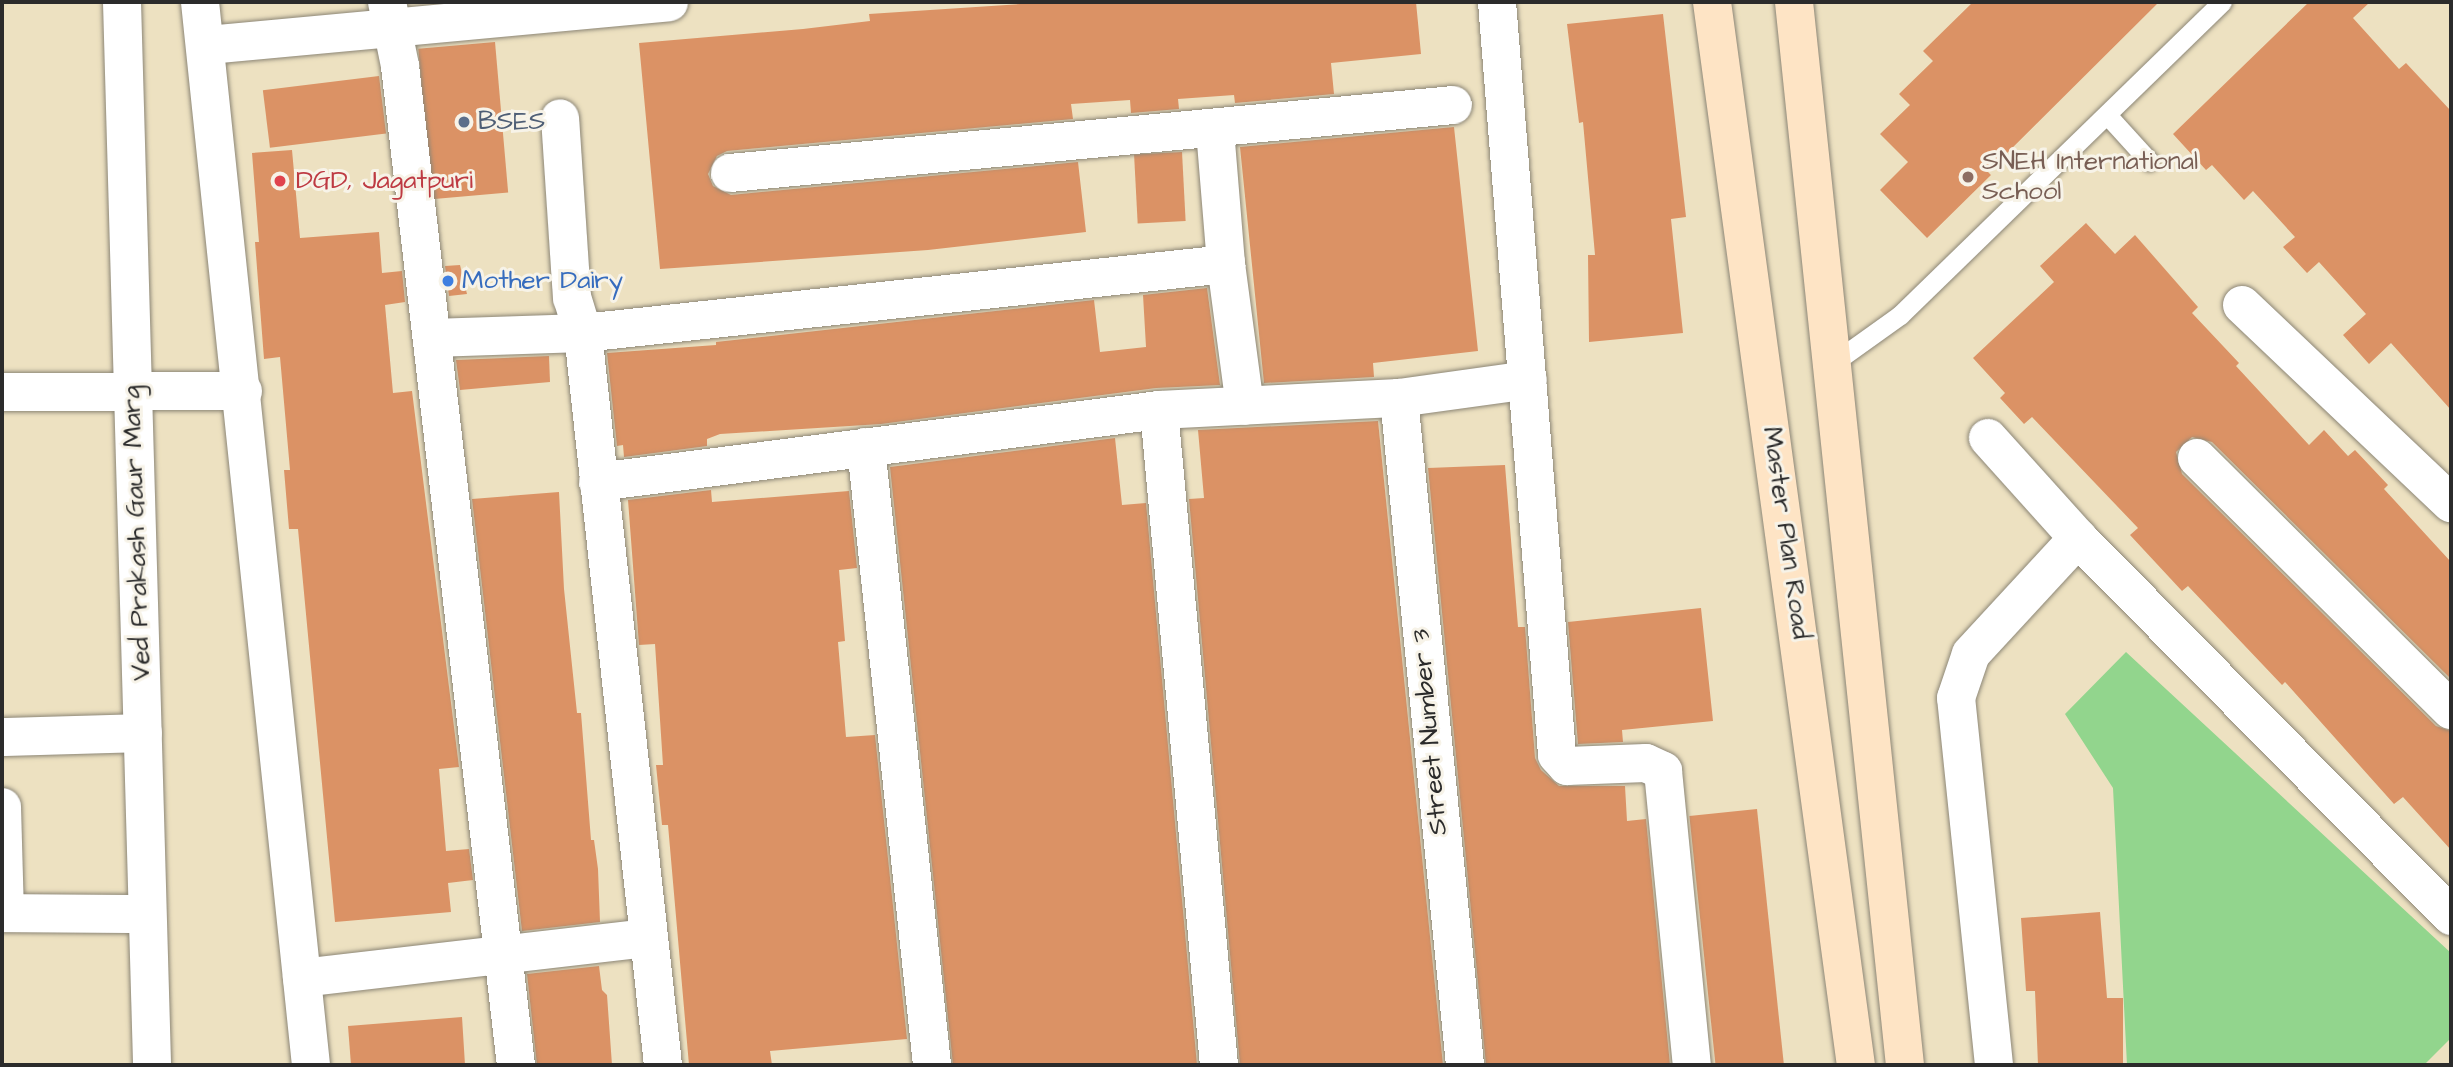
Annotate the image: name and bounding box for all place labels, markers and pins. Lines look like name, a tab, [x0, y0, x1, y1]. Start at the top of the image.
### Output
place label: BSES	[478, 106, 545, 138]
marker: BSES	[456, 114, 472, 130]
place label: SNEH International School	[1982, 146, 2198, 208]
place label: DGD, Jagatpuri	[296, 165, 473, 197]
marker: SNEH International School	[1960, 169, 1976, 185]
marker: DGD, Jagatpuri	[270, 171, 290, 191]
place label: Mother Dairy	[462, 265, 623, 297]
marker: Mother Dairy	[440, 273, 456, 289]

